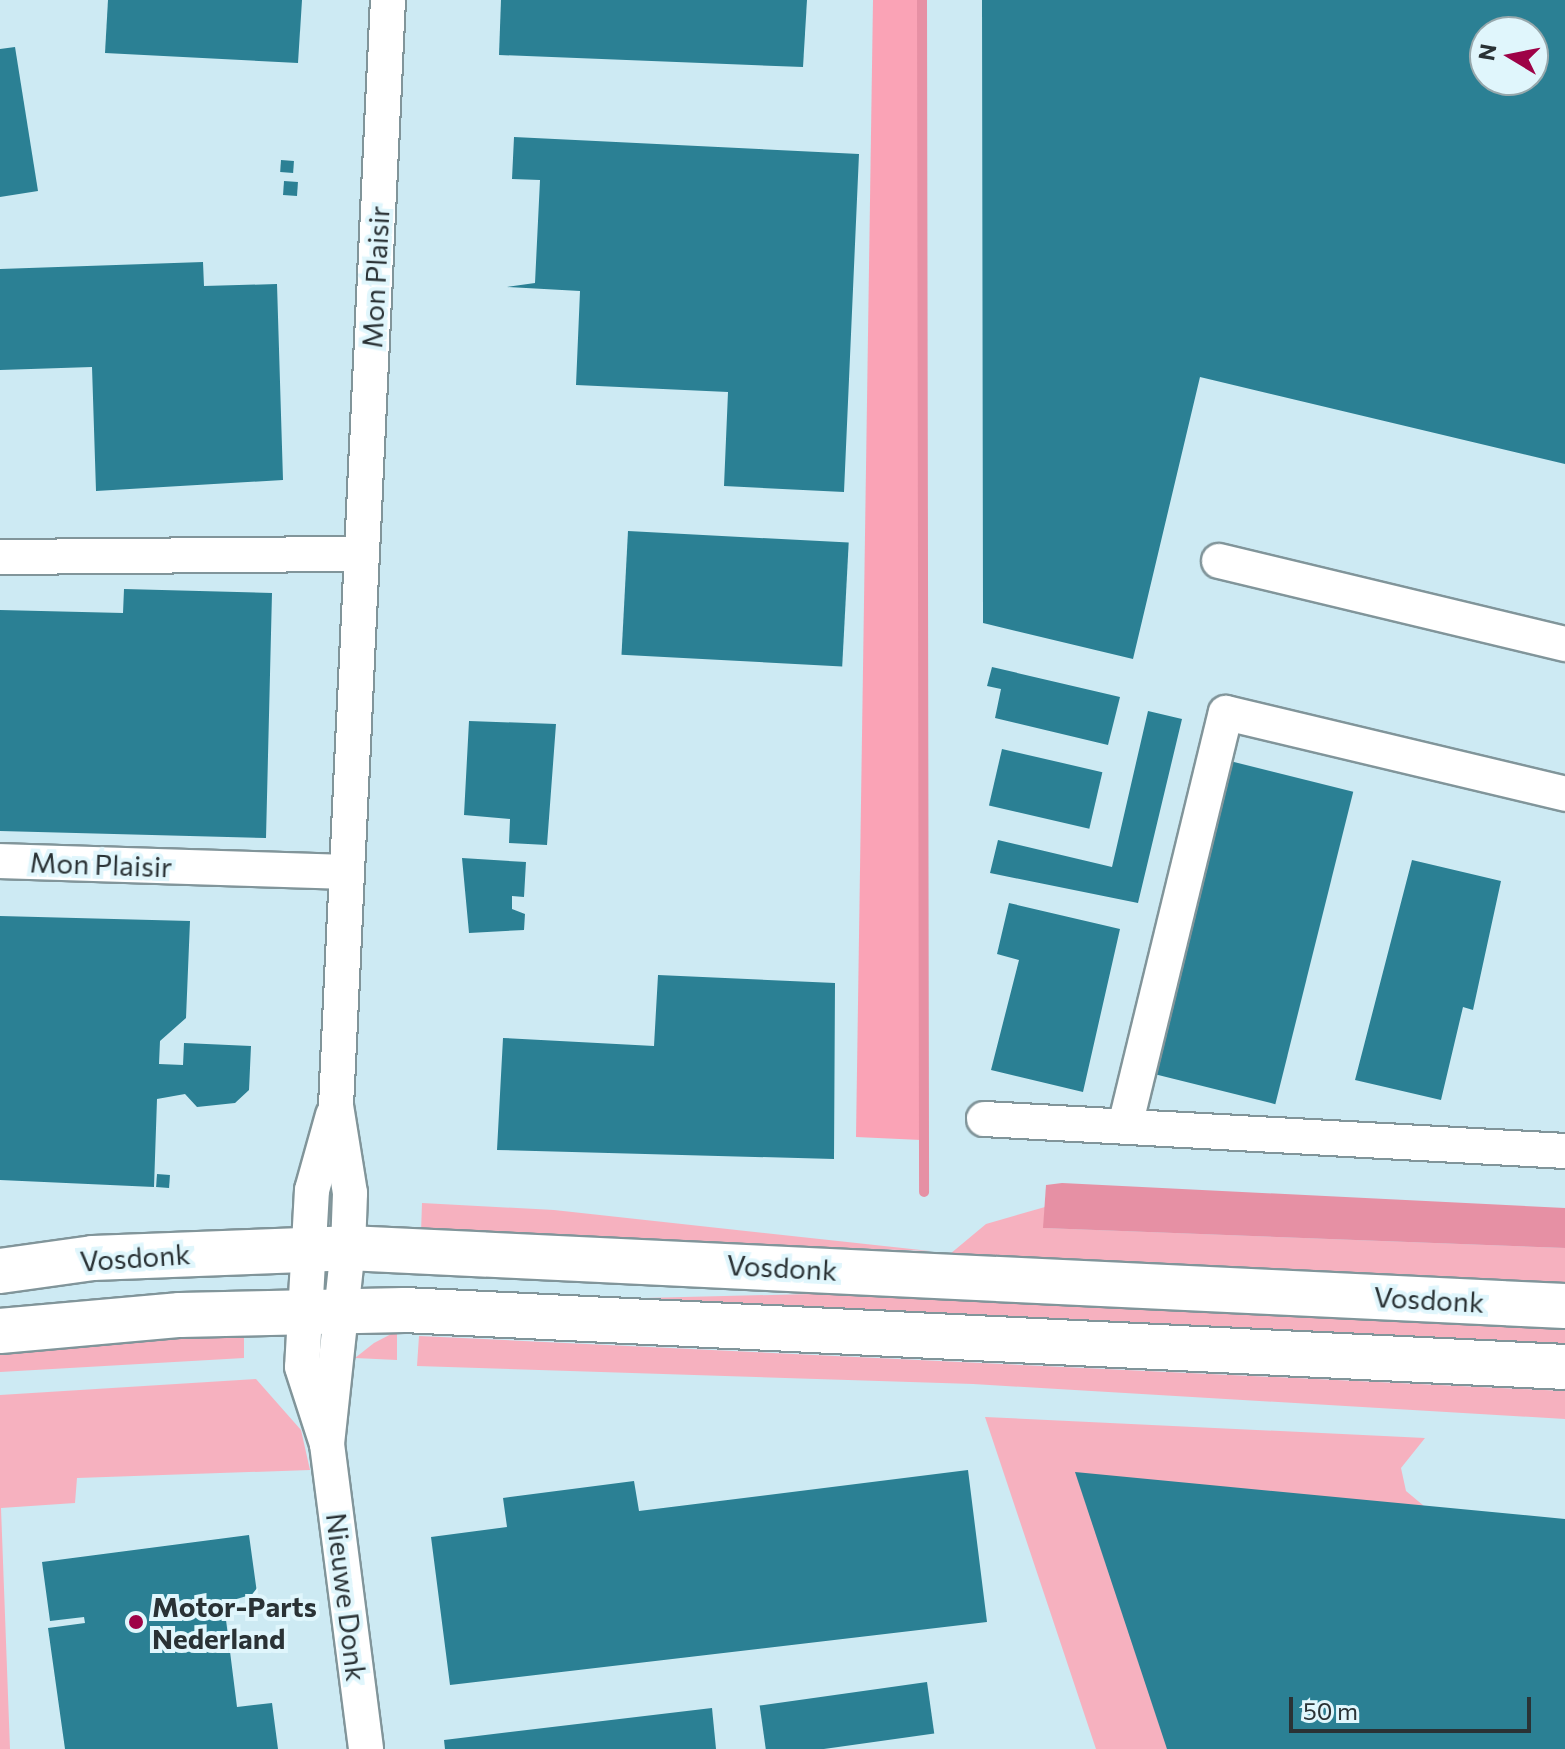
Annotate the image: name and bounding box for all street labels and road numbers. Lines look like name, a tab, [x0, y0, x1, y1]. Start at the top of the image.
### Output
street label: Mon Plaisir	[354, 205, 396, 349]
street label: Mon Plaisir	[29, 845, 173, 883]
street label: Vosdonk	[79, 1236, 191, 1278]
street label: Vosdonk	[726, 1247, 838, 1287]
street label: Vosdonk	[1373, 1279, 1485, 1319]
street label: Nieuwe Donk	[320, 1511, 374, 1683]

